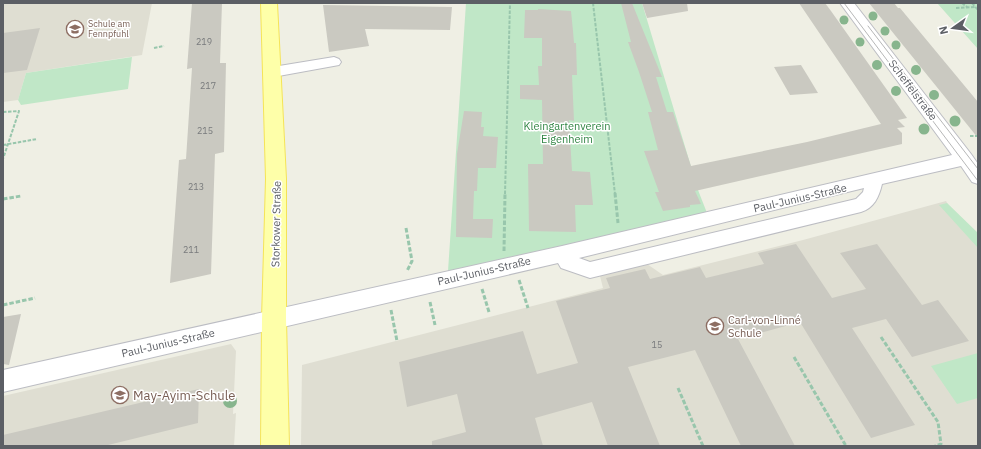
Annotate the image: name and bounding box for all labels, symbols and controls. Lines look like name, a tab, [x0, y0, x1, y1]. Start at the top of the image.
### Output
north arrow	[933, 8, 973, 48]
place label: Schule am Fennpfuhl	[88, 18, 130, 39]
school or university icon: Schule am Fennpfuhl	[65, 19, 85, 39]
text: N	[936, 25, 951, 36]
house number: 219	[196, 36, 212, 47]
street label: Scheffelstraße	[886, 57, 940, 123]
house number: 217	[200, 80, 216, 91]
park label: Kleingartenverein Eigenheim	[523, 119, 611, 146]
house number: 215	[197, 125, 213, 136]
street label: Paul-Junius-Straße	[752, 180, 848, 216]
house number: 213	[188, 181, 204, 192]
street label: Storkower Straße	[268, 181, 284, 267]
house number: 211	[183, 244, 199, 255]
street label: Paul-Junius-Straße	[436, 253, 532, 289]
place label: Carl-von-Linné Schule	[728, 313, 801, 340]
school or university icon: Carl-von-Linné Schule	[705, 316, 725, 336]
street label: Paul-Junius-Straße	[120, 325, 216, 361]
house number: 15	[652, 339, 662, 350]
school or university icon: May-Ayim-Schule	[110, 385, 130, 405]
place label: May-Ayim-Schule	[133, 387, 235, 404]

